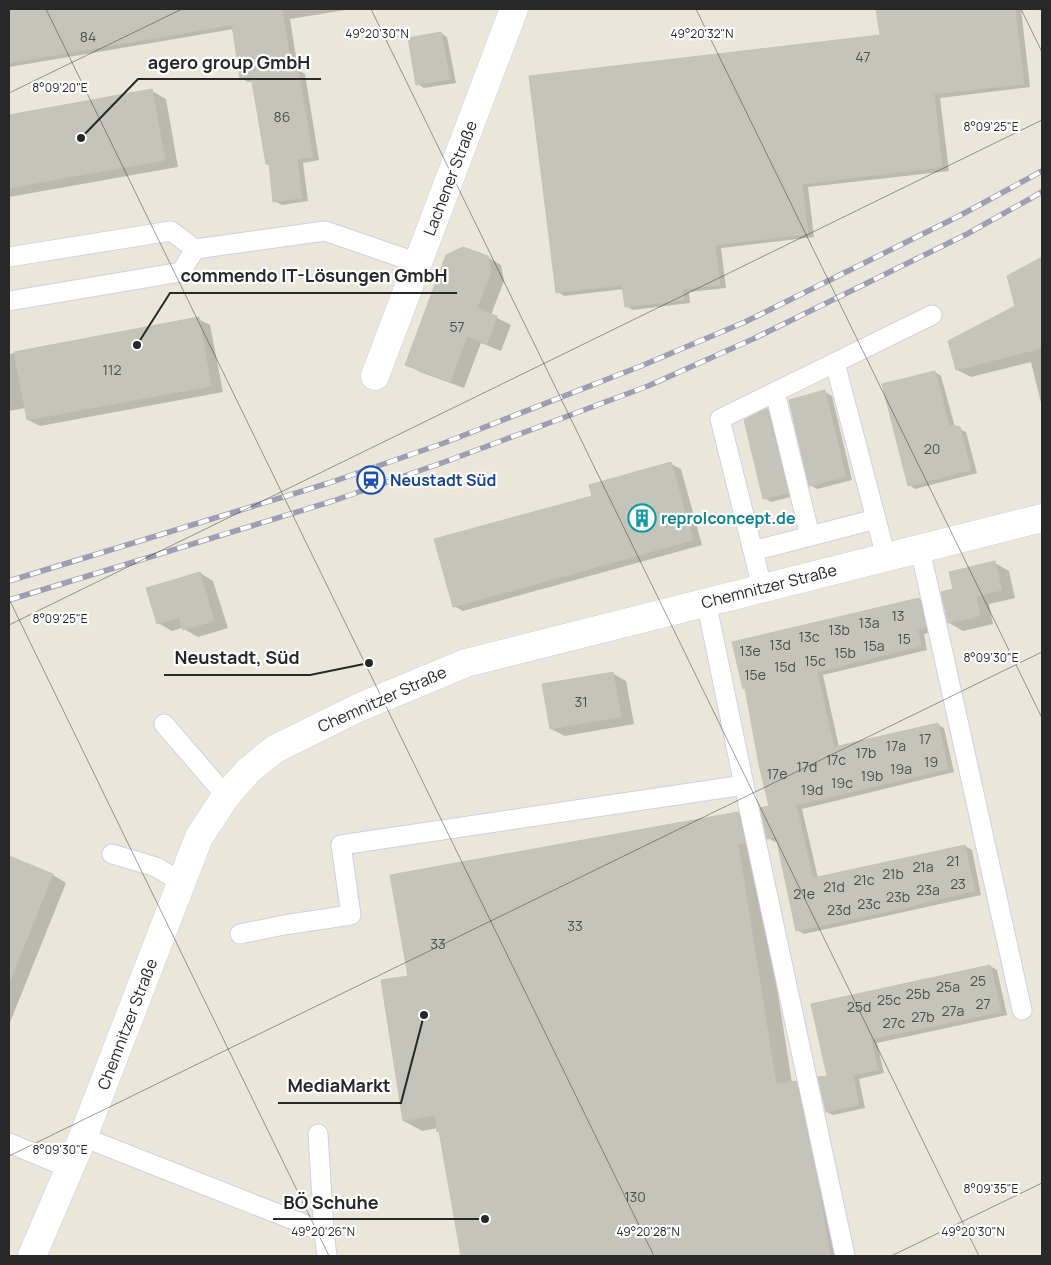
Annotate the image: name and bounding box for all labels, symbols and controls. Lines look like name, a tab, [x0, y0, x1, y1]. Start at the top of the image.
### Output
text: 49°20'30"N	[345, 25, 409, 42]
text: 49°20'32"N	[671, 25, 733, 42]
house number: 84	[80, 27, 96, 46]
callout: agero group GmbH	[138, 46, 321, 79]
house number: 47	[855, 47, 871, 66]
text: agero group GmbH	[148, 50, 310, 74]
text: 8°09'20"E	[32, 79, 88, 96]
house number: 86	[274, 107, 290, 126]
street label: Lachener Straße	[418, 117, 482, 239]
text: 8°09'25"E	[963, 118, 1019, 135]
callout: commendo IT-Lösungen GmbH	[170, 260, 457, 293]
text: commendo IT-Lösungen GmbH	[180, 263, 448, 287]
house number: 57	[449, 317, 465, 336]
house number: 112	[103, 360, 121, 379]
house number: 20	[924, 439, 940, 458]
station icon: Neustadt Süd	[356, 465, 386, 495]
place label: Neustadt Süd	[390, 469, 496, 491]
building icon: repro|concept.de	[627, 503, 657, 533]
place label: repro|concept.de	[661, 507, 796, 529]
street label: Chemnitzer Straße	[699, 559, 839, 613]
house number: 13	[891, 606, 905, 625]
text: 8°09'25"E	[32, 610, 88, 627]
house number: 13a	[859, 613, 879, 632]
house number: 13b	[828, 620, 850, 639]
house number: 13c	[799, 627, 820, 646]
house number: 15	[897, 629, 911, 648]
house number: 13d	[769, 635, 791, 654]
house number: 15a	[863, 636, 885, 655]
house number: 13e	[739, 641, 761, 660]
callout: Neustadt, Süd	[164, 642, 310, 675]
house number: 15b	[834, 643, 856, 662]
text: Neustadt, Süd	[174, 645, 300, 669]
text: 8°09'30"E	[963, 649, 1019, 666]
house number: 15c	[804, 651, 826, 670]
house number: 15d	[774, 657, 796, 676]
street label: Chemnitzer Straße	[314, 661, 450, 737]
house number: 15e	[744, 665, 766, 684]
house number: 31	[574, 692, 588, 711]
house number: 17	[919, 729, 931, 748]
house number: 17a	[886, 736, 906, 755]
house number: 17b	[856, 743, 876, 762]
house number: 17c	[826, 750, 846, 769]
house number: 19	[924, 752, 938, 771]
house number: 17d	[797, 757, 817, 776]
house number: 19a	[890, 759, 912, 778]
house number: 17e	[767, 764, 787, 783]
house number: 19b	[861, 766, 883, 785]
house number: 19c	[831, 773, 853, 792]
house number: 19d	[801, 780, 823, 799]
house number: 21	[946, 851, 960, 870]
house number: 21a	[912, 857, 934, 876]
house number: 21b	[882, 864, 904, 883]
house number: 21c	[853, 870, 875, 889]
house number: 23	[950, 874, 966, 893]
house number: 21d	[823, 877, 845, 896]
house number: 23a	[916, 880, 940, 899]
house number: 21e	[793, 884, 815, 903]
house number: 23b	[886, 887, 910, 906]
house number: 23c	[857, 894, 881, 913]
house number: 23d	[827, 900, 851, 919]
house number: 33	[567, 916, 583, 935]
house number: 33	[430, 934, 446, 953]
street label: Chemnitzer Straße	[92, 955, 162, 1093]
house number: 25	[970, 971, 986, 990]
house number: 25a	[936, 977, 960, 996]
house number: 25b	[906, 984, 930, 1003]
house number: 25c	[877, 990, 901, 1009]
house number: 27	[975, 994, 991, 1013]
house number: 25d	[847, 997, 871, 1016]
house number: 27a	[942, 1001, 964, 1020]
house number: 27b	[911, 1007, 935, 1026]
house number: 27c	[883, 1013, 906, 1032]
callout: MediaMarkt	[278, 1070, 401, 1103]
text: MediaMarkt	[287, 1073, 391, 1097]
text: 8°09'30"E	[32, 1141, 88, 1158]
text: 8°09'35"E	[964, 1180, 1019, 1197]
callout: BÖ Schuhe	[273, 1186, 389, 1219]
house number: 130	[624, 1187, 646, 1206]
text: BÖ Schuhe	[283, 1190, 379, 1214]
text: 49°20'26"N	[291, 1223, 355, 1240]
text: 49°20'28"N	[616, 1223, 680, 1240]
text: 49°20'30"N	[941, 1223, 1005, 1240]

